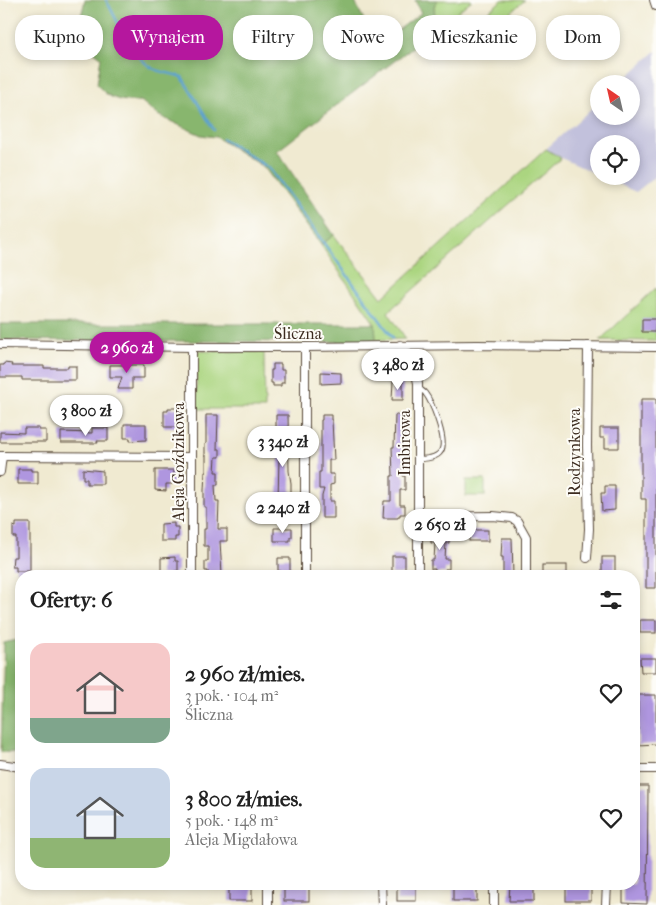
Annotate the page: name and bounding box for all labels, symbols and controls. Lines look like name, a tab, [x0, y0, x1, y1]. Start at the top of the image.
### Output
chip: Kupno	[15, 15, 103, 60]
chip: Wynajem	[113, 15, 223, 60]
chip: Filtry	[233, 15, 313, 60]
chip: Nowe	[323, 15, 403, 60]
chip: Mieszkanie	[413, 15, 536, 60]
chip: Dom	[546, 15, 620, 60]
north arrow	[590, 75, 640, 125]
map controls	[590, 75, 640, 185]
button: locate	[590, 135, 640, 185]
street label: Śliczna	[274, 323, 323, 343]
pin: 2 960 zł	[75, 332, 179, 374]
text: 2 960 zł	[101, 338, 153, 357]
pin: 3 480 zł	[346, 348, 450, 391]
text: 3 480 zł	[372, 355, 424, 374]
pin: 3 800 zł	[34, 394, 138, 437]
text: 3 800 zł	[61, 401, 111, 420]
street label: Aleja Goździkowa	[169, 402, 188, 523]
street label: Rodzynkowa	[565, 407, 584, 496]
street label: Imbirowa	[395, 409, 414, 476]
pin: 3 340 zł	[231, 426, 335, 468]
text: 3 340 zł	[258, 432, 308, 451]
pin: 2 240 zł	[231, 492, 335, 534]
text: 2 240 zł	[256, 498, 310, 517]
pin: 2 650 zł	[388, 508, 492, 551]
text: 2 650 zł	[415, 515, 465, 534]
icon: filters	[597, 586, 625, 614]
text: Oferty: 6	[30, 588, 112, 612]
text: 2 960 zł/mies.	[185, 662, 305, 686]
icon: home	[70, 663, 130, 723]
icon: heart	[597, 679, 625, 707]
text: 3 pok. · 104 m²	[185, 686, 278, 705]
text: Śliczna	[185, 705, 233, 724]
text: 3 800 zł/mies.	[185, 787, 302, 811]
icon: home	[70, 788, 130, 848]
icon: heart	[597, 804, 625, 832]
text: 5 pok. · 148 m²	[185, 811, 278, 830]
text: Aleja Migdałowa	[185, 830, 298, 849]

